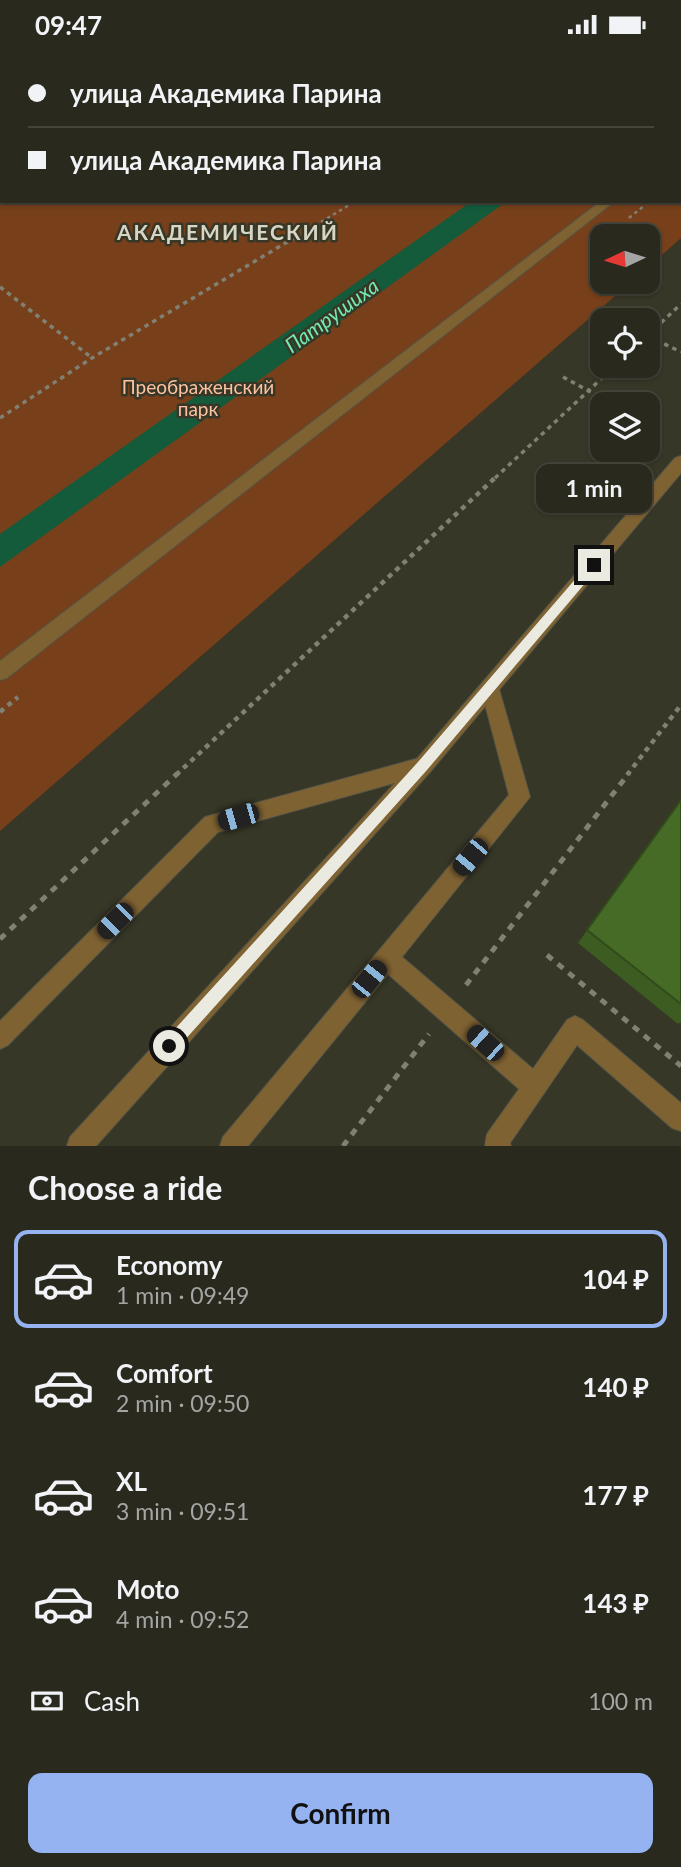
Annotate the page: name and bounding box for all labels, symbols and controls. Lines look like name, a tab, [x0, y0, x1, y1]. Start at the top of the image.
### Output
text: 09:47	[35, 9, 102, 41]
text: улица Академика Парина	[70, 77, 382, 109]
text: улица Академика Парина	[70, 144, 382, 176]
district label: АКАДЕМИЧЕСКИЙ	[116, 219, 339, 244]
north arrow	[590, 224, 660, 294]
map controls	[590, 224, 660, 462]
water label: Патрушиха	[279, 272, 383, 357]
button: locate	[590, 308, 660, 378]
park label: Преображенский парк	[122, 375, 274, 420]
button: layers	[590, 392, 660, 462]
callout: 1 min	[536, 463, 652, 512]
text: 1 min	[565, 474, 623, 502]
route end	[578, 549, 610, 581]
car	[215, 801, 262, 833]
car	[449, 834, 492, 880]
car	[93, 899, 138, 943]
car	[348, 956, 391, 1002]
car	[463, 1021, 508, 1065]
route start	[153, 1030, 185, 1062]
text: Choose a ride	[28, 1168, 222, 1207]
icon: car	[32, 1248, 95, 1311]
text: Economy	[116, 1249, 222, 1281]
text: 104 ₽	[582, 1263, 649, 1295]
text: 1 min · 09:49	[116, 1281, 249, 1309]
icon: car	[32, 1356, 95, 1419]
text: Comfort	[116, 1357, 213, 1389]
text: 140 ₽	[582, 1371, 649, 1403]
text: 2 min · 09:50	[116, 1389, 249, 1417]
icon: car	[32, 1464, 95, 1527]
text: XL	[116, 1465, 147, 1497]
text: 177 ₽	[582, 1479, 649, 1511]
text: 3 min · 09:51	[116, 1497, 249, 1525]
icon: car	[32, 1572, 95, 1635]
text: Moto	[116, 1573, 179, 1605]
text: 143 ₽	[582, 1587, 649, 1619]
text: 4 min · 09:52	[116, 1605, 249, 1633]
icon: cash	[28, 1682, 66, 1720]
text: Cash	[84, 1685, 140, 1717]
text: 100 m	[588, 1687, 653, 1715]
button: Confirm	[28, 1773, 653, 1853]

